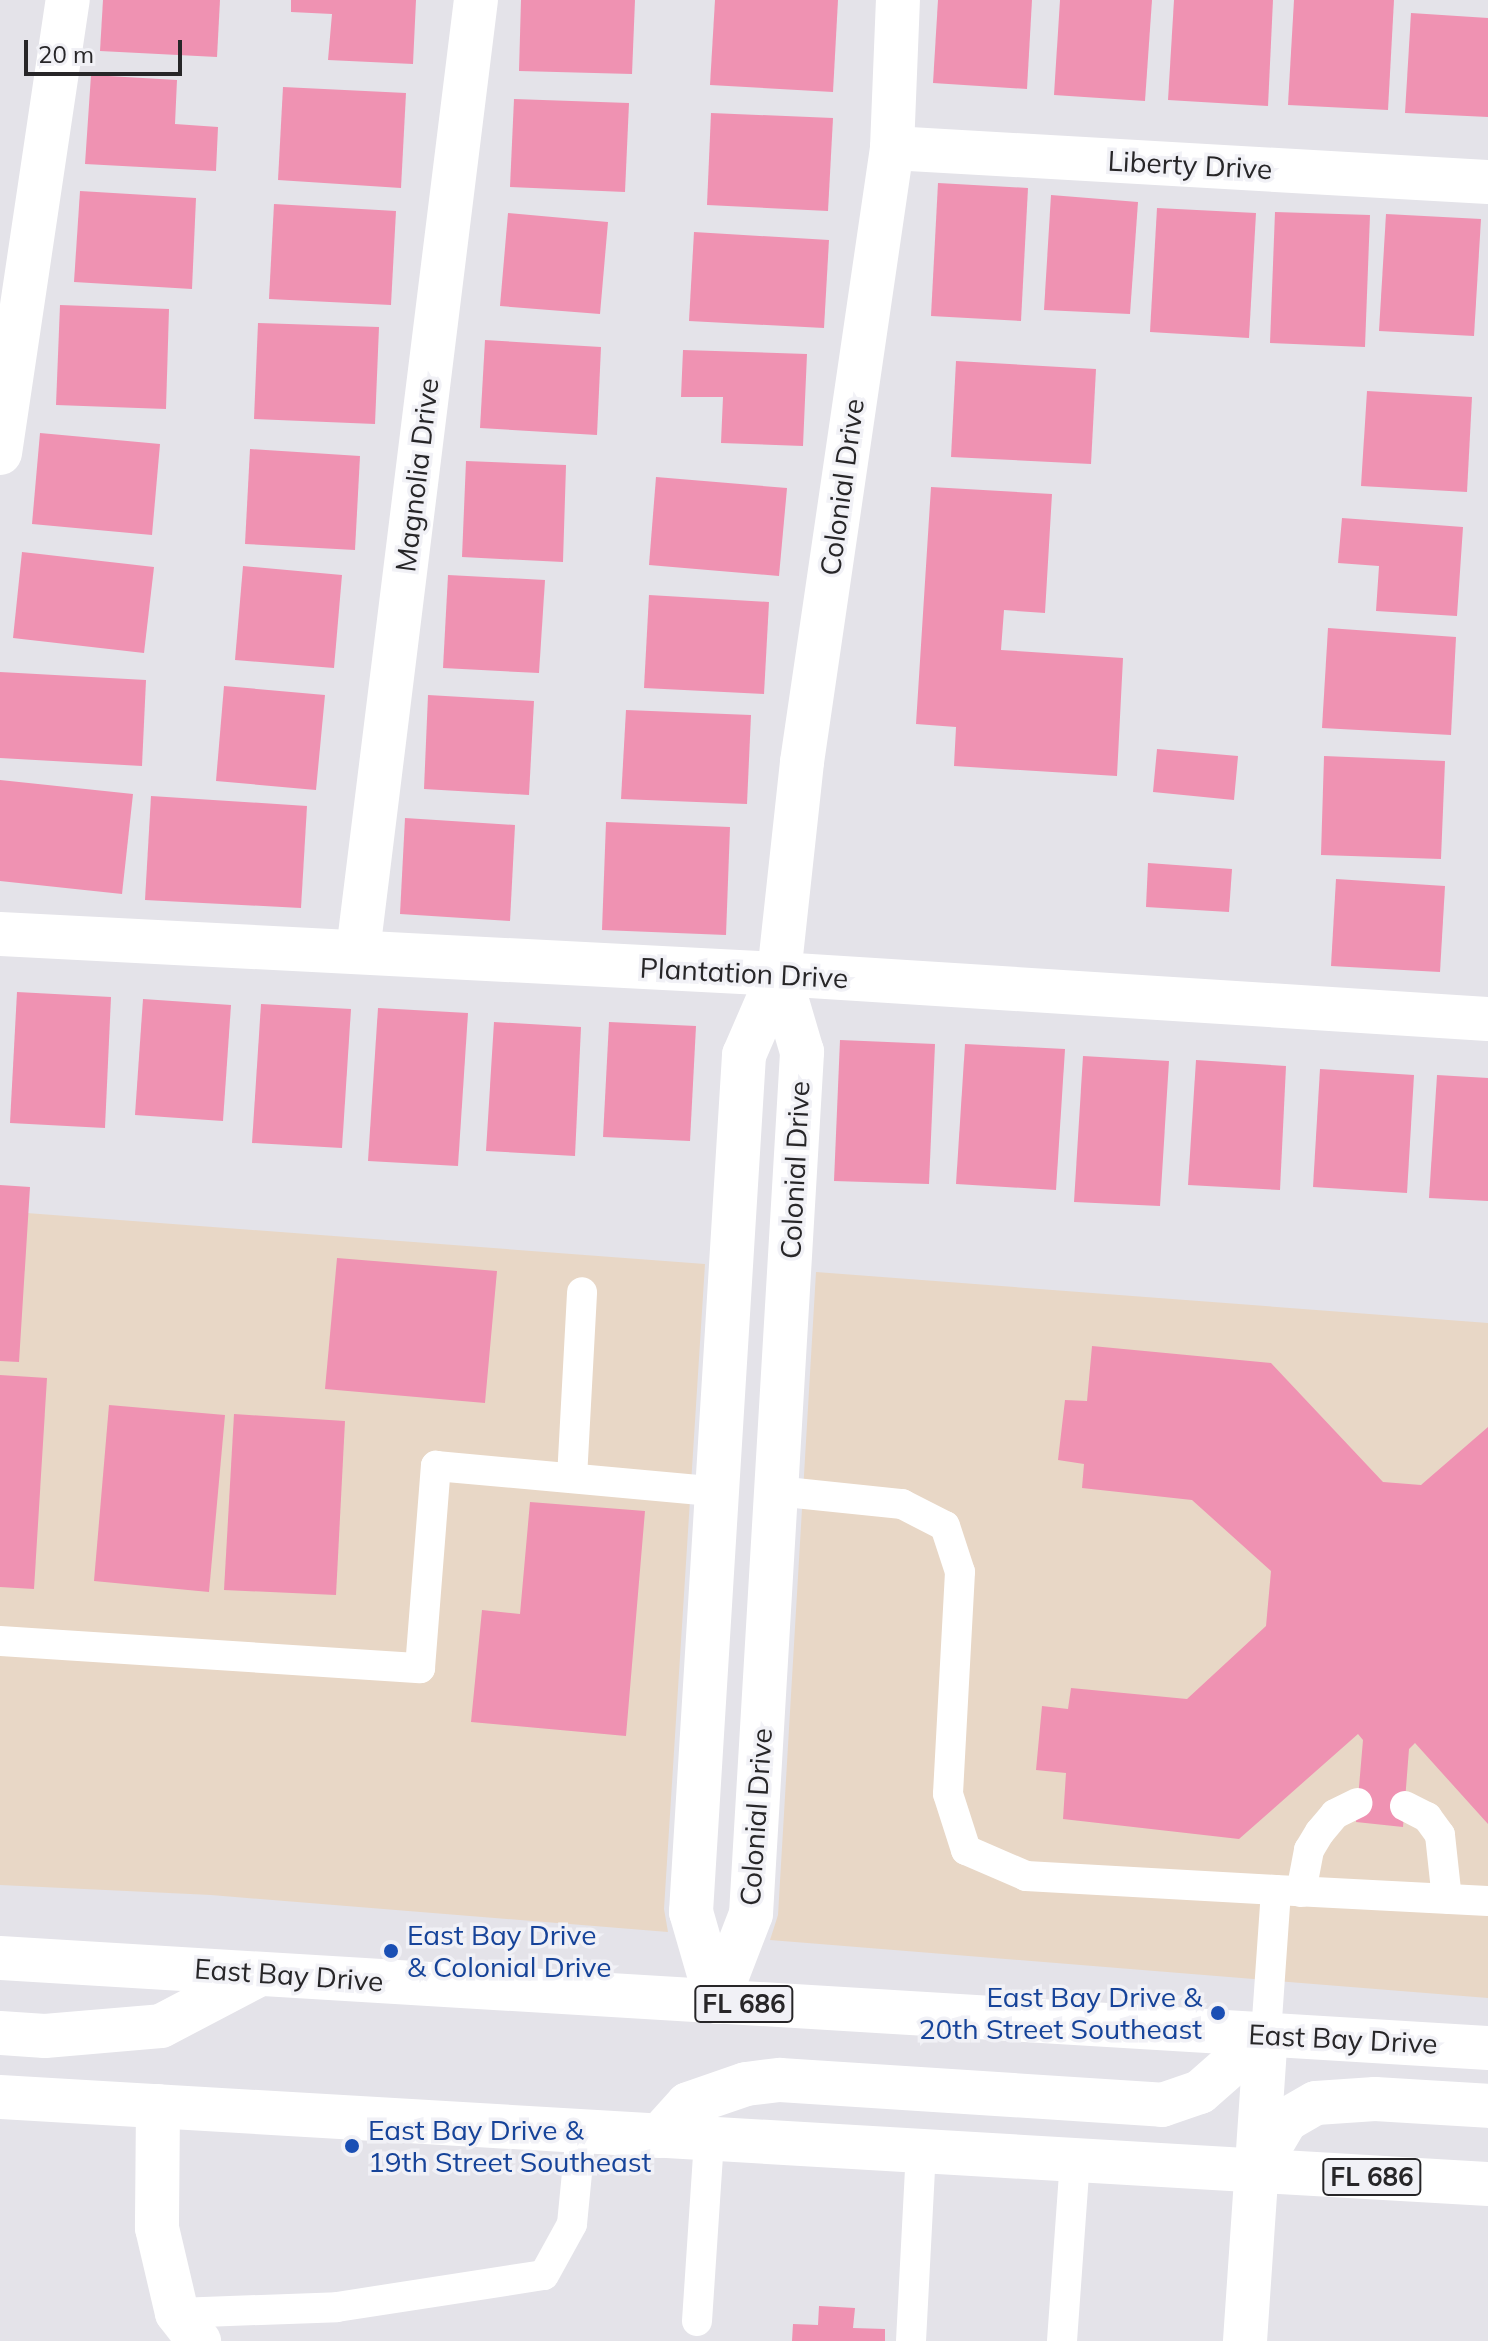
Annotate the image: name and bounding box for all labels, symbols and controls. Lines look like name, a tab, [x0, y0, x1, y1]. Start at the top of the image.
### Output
scale bar	[28, 24, 186, 74]
text: 20 m	[38, 39, 94, 69]
street label: Liberty Drive	[1107, 144, 1273, 186]
street label: Magnolia Drive	[388, 376, 446, 574]
street label: Colonial Drive	[813, 396, 871, 578]
street label: Plantation Drive	[639, 951, 849, 995]
street label: Colonial Drive	[774, 1080, 816, 1260]
street label: Colonial Drive	[733, 1727, 779, 1907]
place label: East Bay Drive & Colonial Drive	[407, 1918, 611, 1984]
marker: East Bay Drive & Colonial Drive	[382, 1942, 400, 1960]
street label: East Bay Drive	[193, 1952, 385, 1998]
place label: East Bay Drive & 20th Street Southeast	[919, 1980, 1202, 2046]
road number: FL 686	[694, 1982, 794, 2026]
marker: East Bay Drive & 20th Street Southeast	[1209, 2004, 1227, 2022]
street label: East Bay Drive	[1248, 2017, 1438, 2061]
place label: East Bay Drive & 19th Street Southeast	[368, 2113, 651, 2179]
marker: East Bay Drive & 19th Street Southeast	[343, 2137, 361, 2155]
road number: FL 686	[1322, 2155, 1422, 2199]

